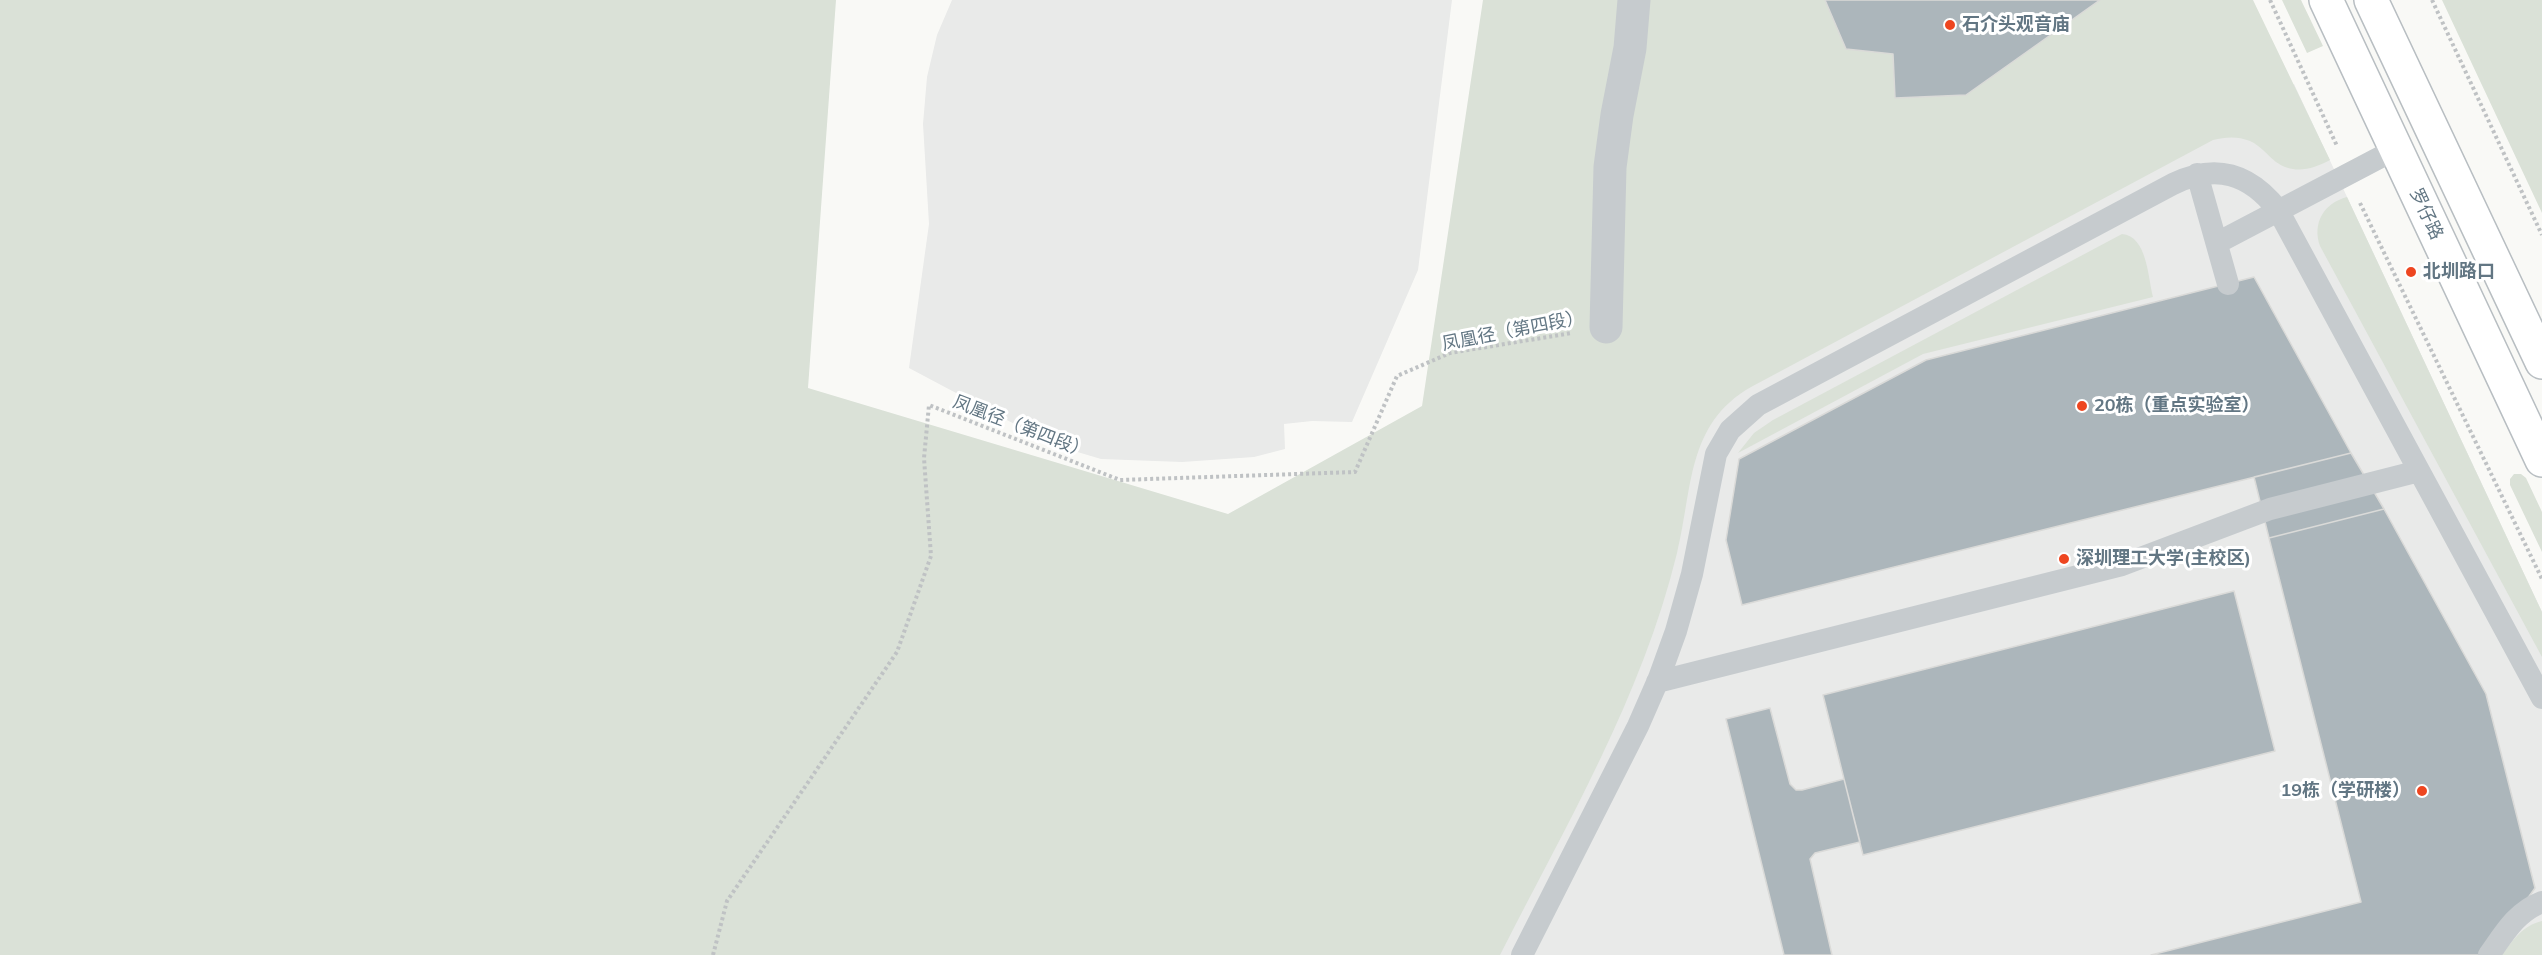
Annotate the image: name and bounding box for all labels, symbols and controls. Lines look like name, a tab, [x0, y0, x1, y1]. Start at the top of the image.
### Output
place label: 石介头观音庙	[1962, 14, 2070, 36]
marker: 石介头观音庙	[1943, 18, 1957, 32]
street label: 罗仔路	[2405, 185, 2447, 243]
place label: 北圳路口	[2423, 261, 2495, 283]
marker: 北圳路口	[2404, 265, 2418, 279]
street label: 凤凰径（第四段）	[1440, 307, 1586, 355]
street label: 凤凰径（第四段）	[950, 391, 1092, 463]
place label: 20栋（重点实验室）	[2094, 395, 2260, 417]
marker: 20栋（重点实验室）	[2075, 399, 2089, 413]
place label: 深圳理工大学(主校区)	[2076, 548, 2251, 570]
marker: 深圳理工大学(主校区)	[2057, 552, 2071, 566]
place label: 19栋（学研楼）	[2280, 780, 2410, 802]
marker: 19栋（学研楼）	[2415, 784, 2429, 798]

